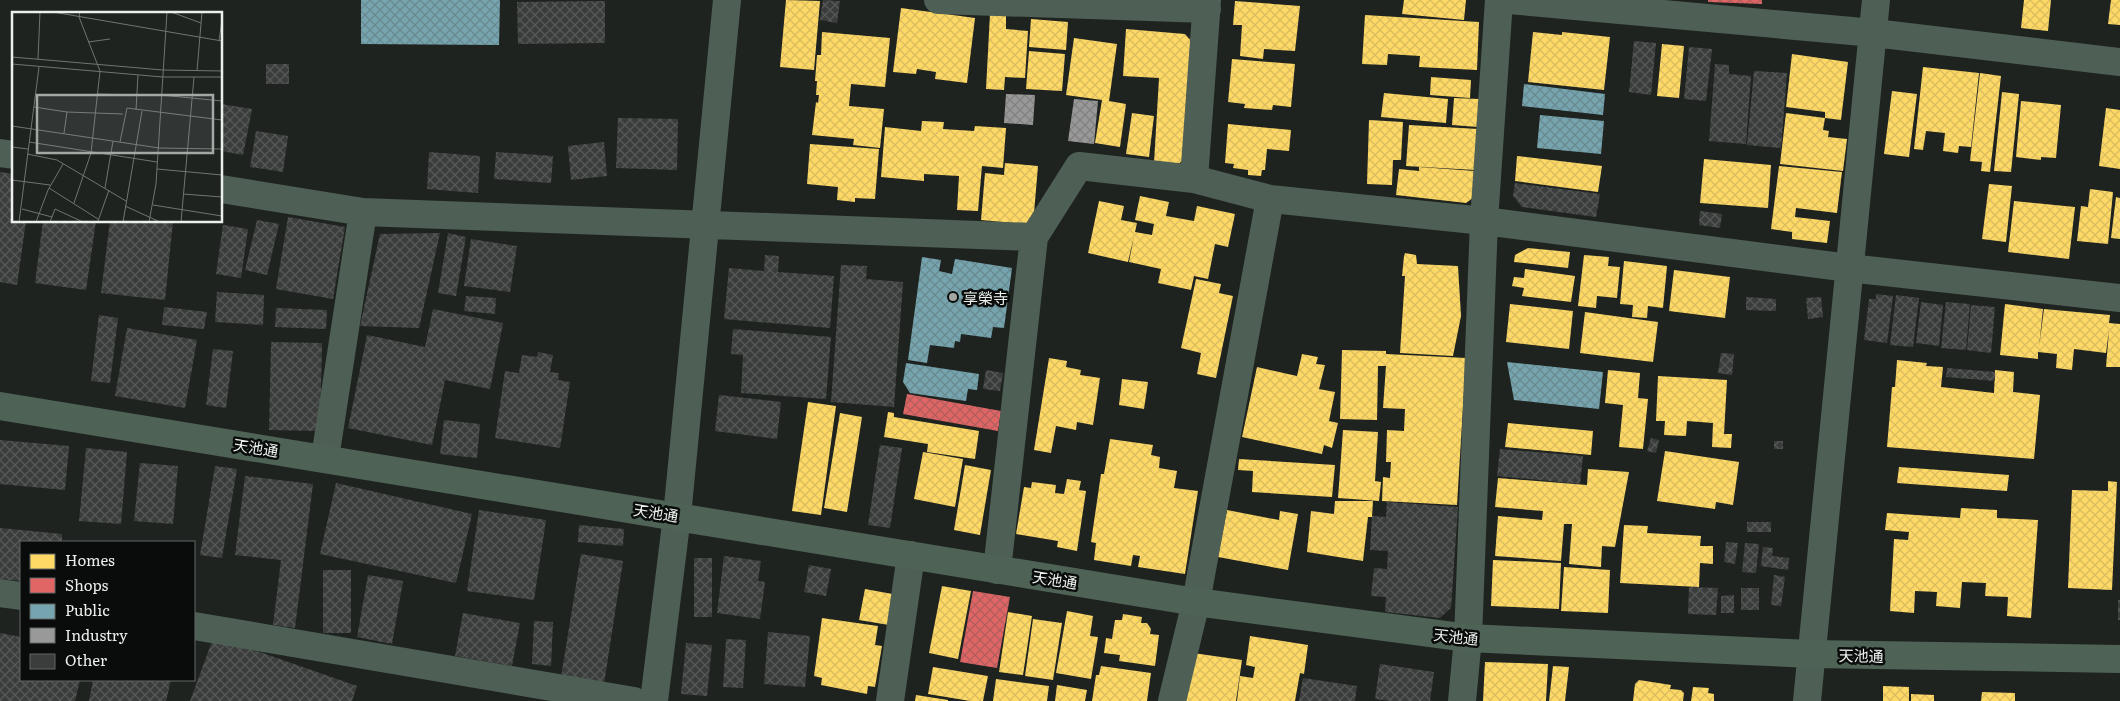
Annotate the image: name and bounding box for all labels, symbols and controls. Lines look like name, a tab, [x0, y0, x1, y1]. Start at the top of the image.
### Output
inset map	[12, 12, 222, 222]
place label: 享榮寺	[963, 286, 1008, 309]
marker: 享榮寺	[947, 291, 959, 303]
street label: 天池通	[232, 432, 280, 462]
street label: 天池通	[632, 497, 680, 527]
legend	[20, 541, 195, 681]
text: Homes	[65, 548, 115, 571]
street label: 天池通	[1031, 564, 1079, 594]
text: Shops	[65, 573, 108, 596]
text: Public	[65, 598, 110, 621]
street label: 天池通	[1432, 622, 1480, 650]
text: Industry	[65, 623, 128, 646]
street label: 天池通	[1838, 643, 1884, 667]
text: Other	[65, 648, 107, 671]

